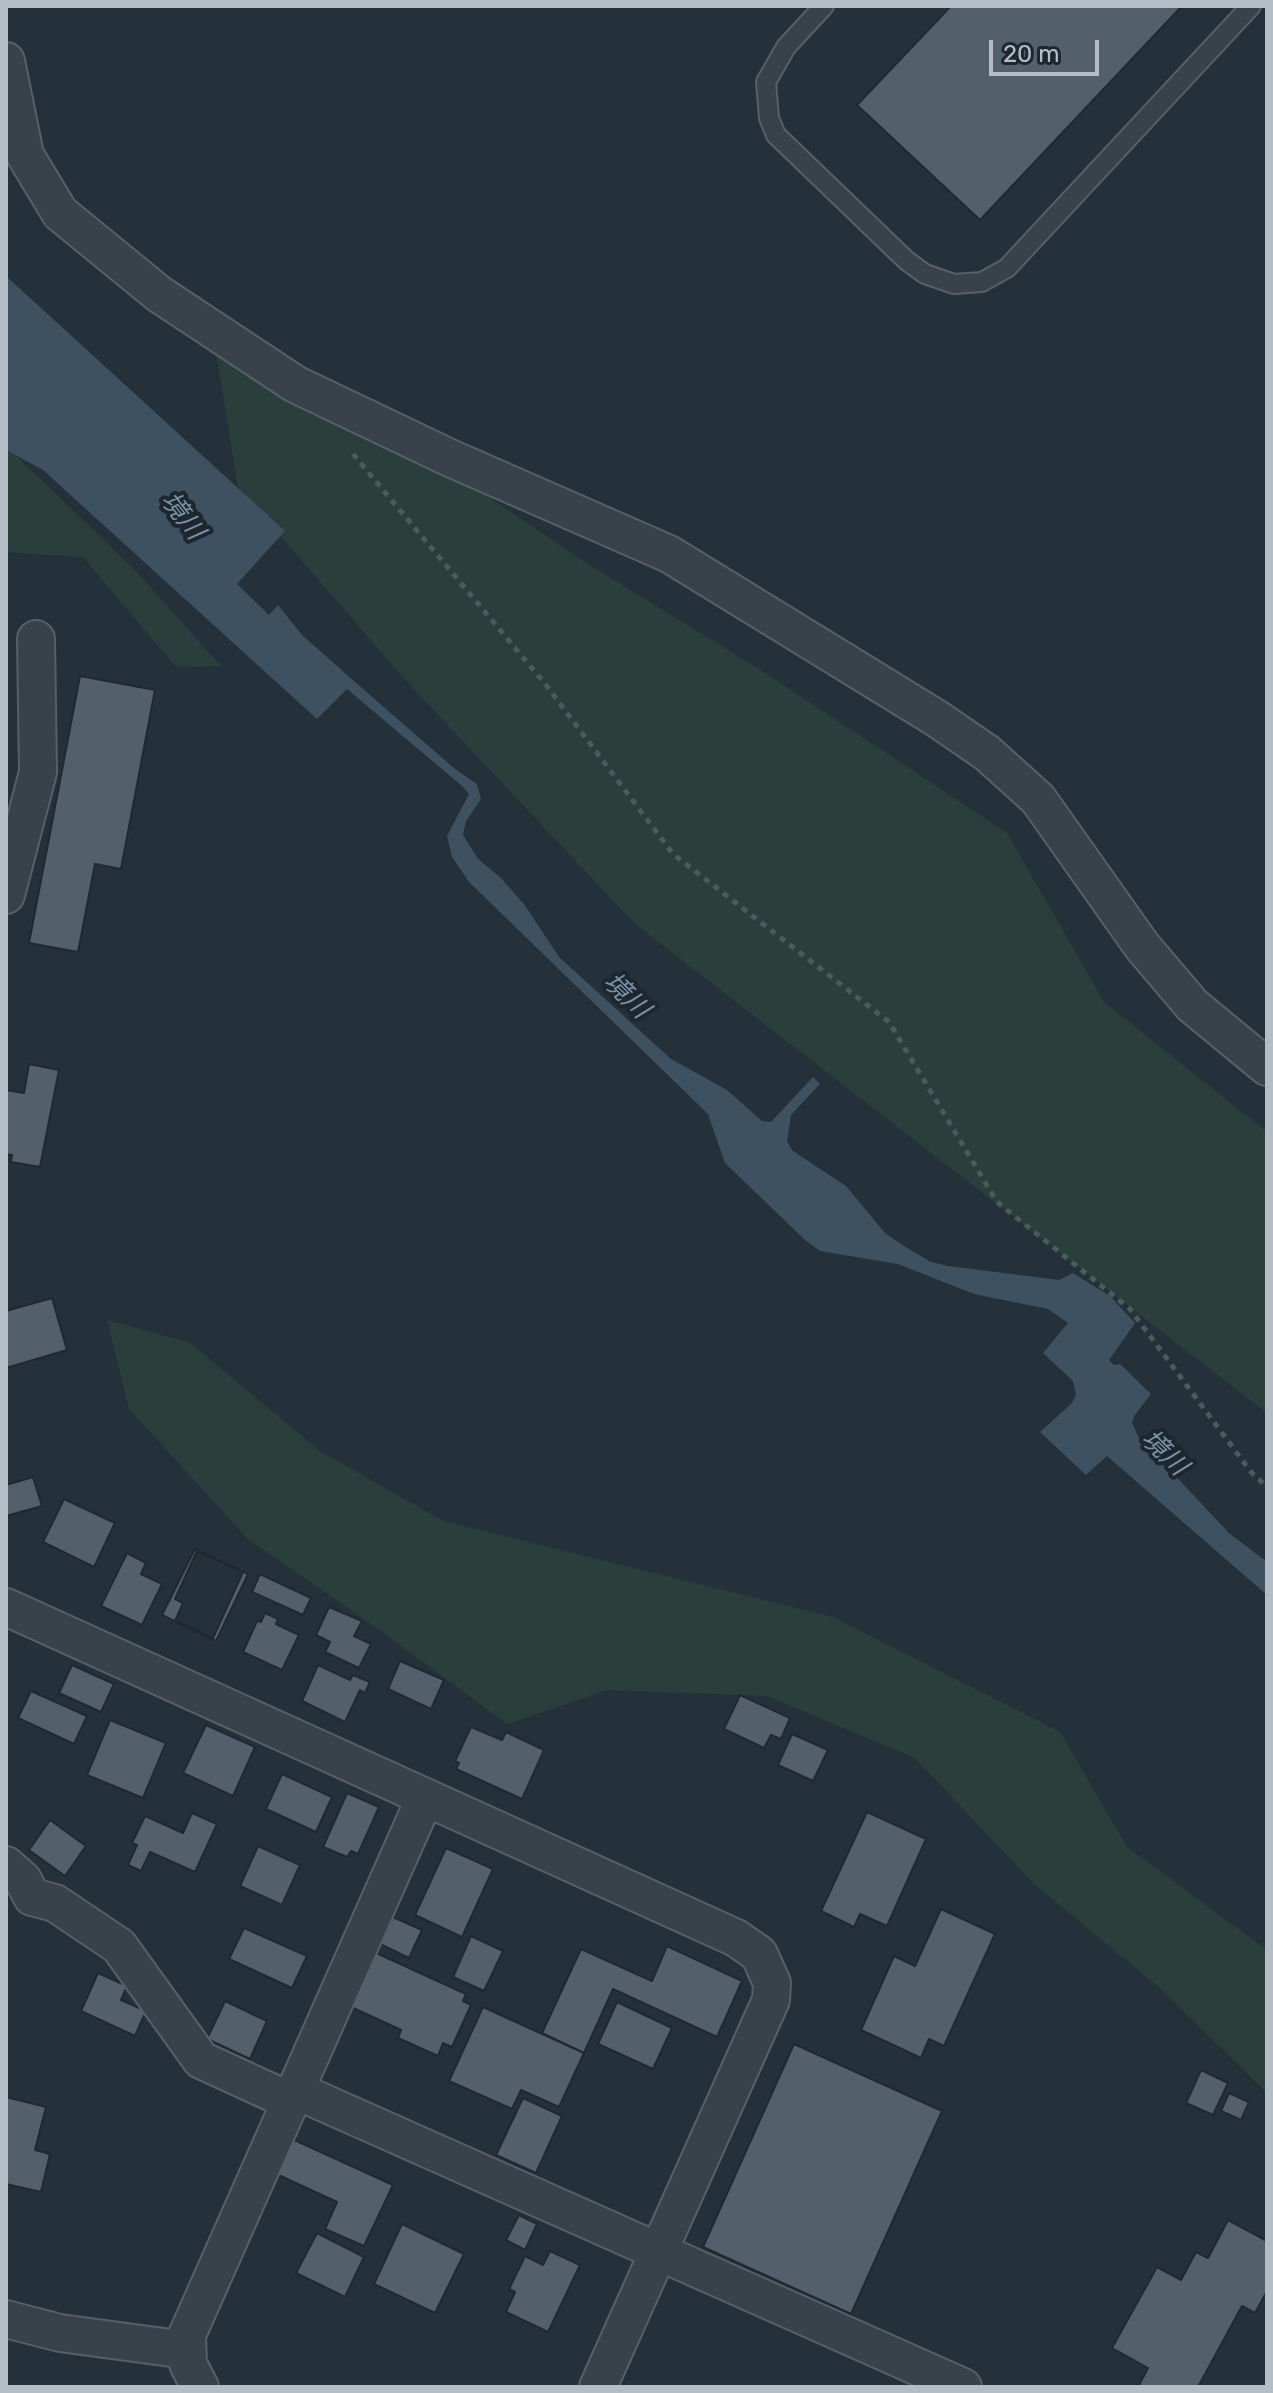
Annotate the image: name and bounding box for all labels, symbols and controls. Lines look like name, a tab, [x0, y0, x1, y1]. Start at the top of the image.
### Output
scale bar	[993, 24, 1103, 74]
text: 20 m	[1003, 40, 1060, 68]
water label: 境川	[154, 486, 210, 546]
water label: 境川	[596, 967, 656, 1025]
water label: 境川	[1134, 1424, 1194, 1482]

